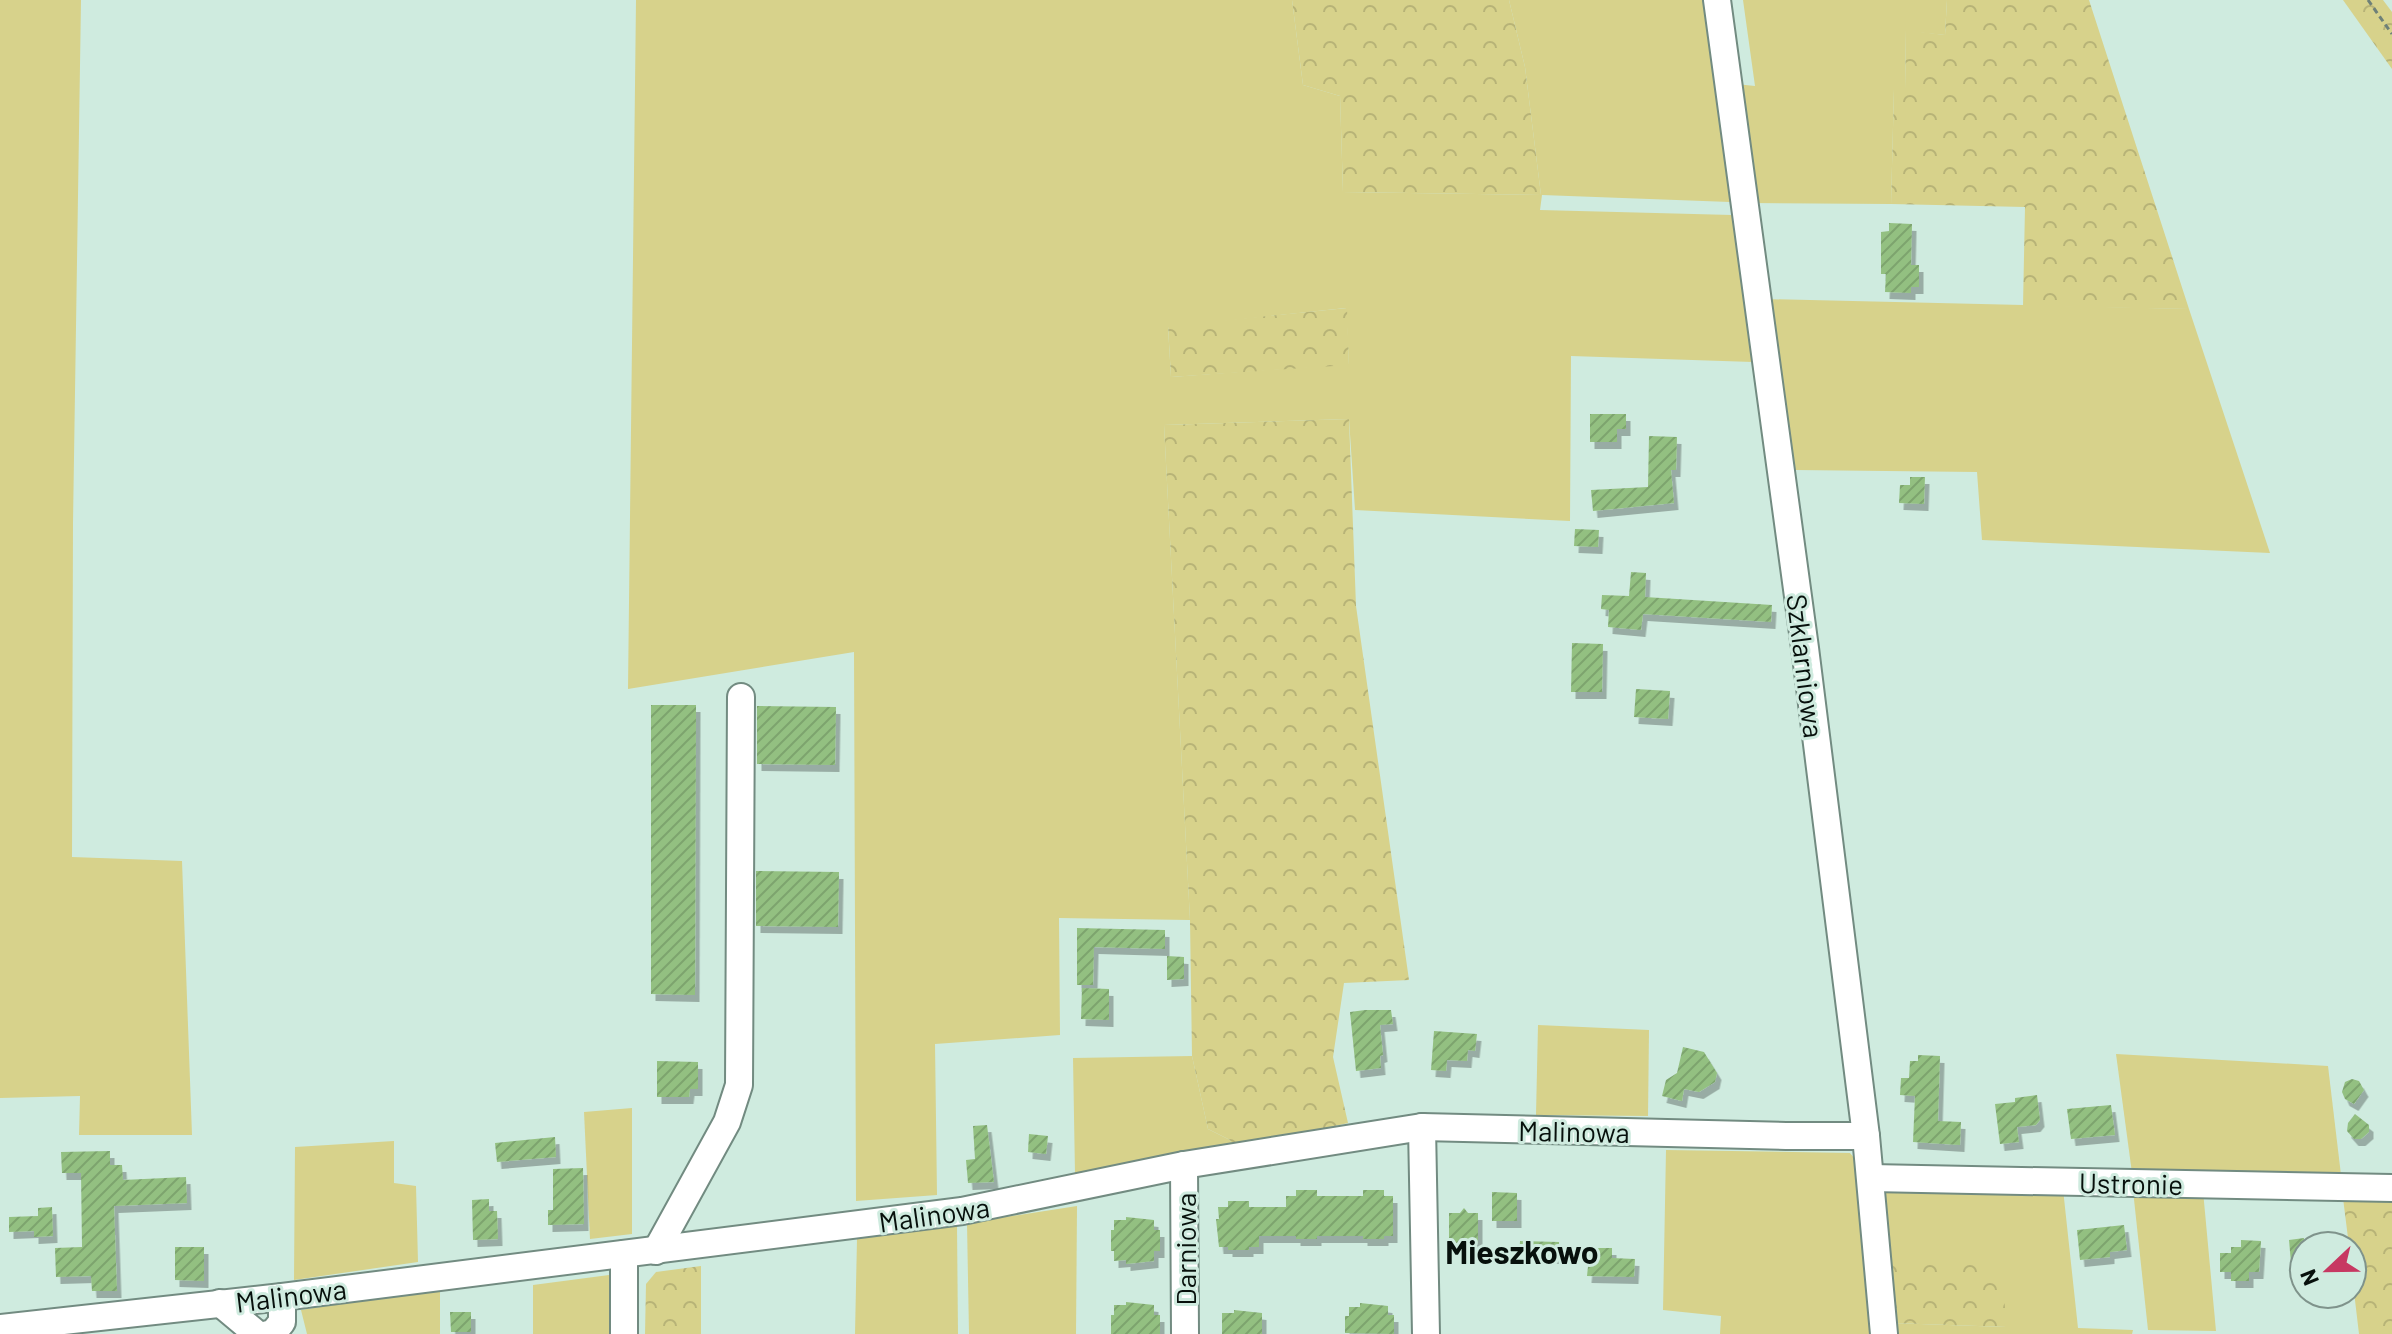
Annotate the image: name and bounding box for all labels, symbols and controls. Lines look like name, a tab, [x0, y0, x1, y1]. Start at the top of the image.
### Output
street label: Szklarniowa	[1780, 592, 1832, 740]
street label: Malinowa	[1518, 1113, 1630, 1149]
street label: Ustronie	[2079, 1165, 2183, 1201]
street label: Malinowa	[876, 1189, 992, 1239]
street label: Darniowa	[1168, 1193, 1202, 1305]
north arrow	[2288, 1230, 2368, 1310]
district label: Mieszkowo	[1445, 1232, 1599, 1270]
text: N	[2294, 1266, 2323, 1290]
street label: Malinowa	[233, 1271, 349, 1319]

